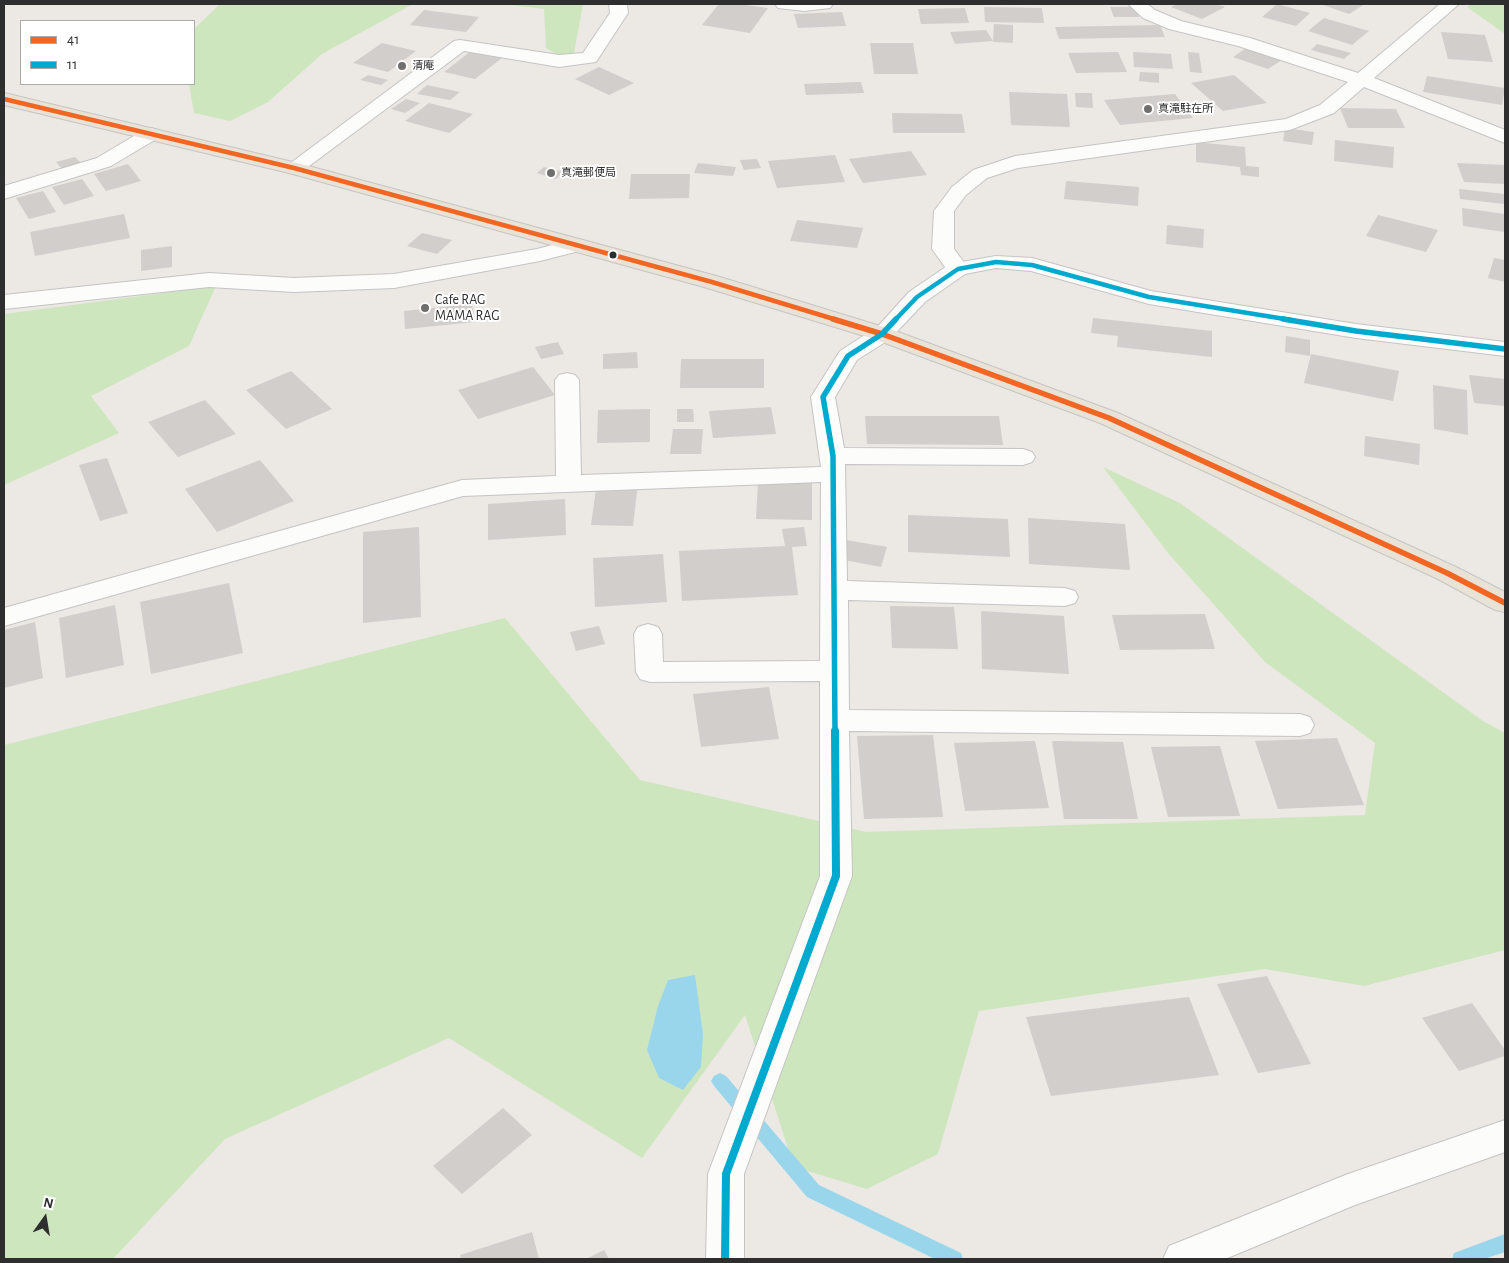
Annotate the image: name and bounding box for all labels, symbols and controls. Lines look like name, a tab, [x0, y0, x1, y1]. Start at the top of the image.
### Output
legend	[20, 20, 195, 85]
text: 41	[67, 32, 79, 47]
text: 11	[67, 57, 77, 72]
place label: 清庵	[412, 59, 434, 73]
marker: 清庵	[396, 60, 408, 72]
place label: 真滝駐在所	[1158, 102, 1213, 116]
marker: 真滝駐在所	[1142, 103, 1154, 115]
place label: 真滝郵便局	[561, 166, 616, 180]
marker: 真滝郵便局	[545, 167, 557, 179]
unlabelled marker	[608, 250, 618, 260]
place label: Cafe RAG MAMA RAG	[435, 292, 500, 324]
marker: Cafe RAG MAMA RAG	[419, 302, 431, 314]
north arrow	[20, 1193, 70, 1243]
text: N	[42, 1195, 55, 1211]

